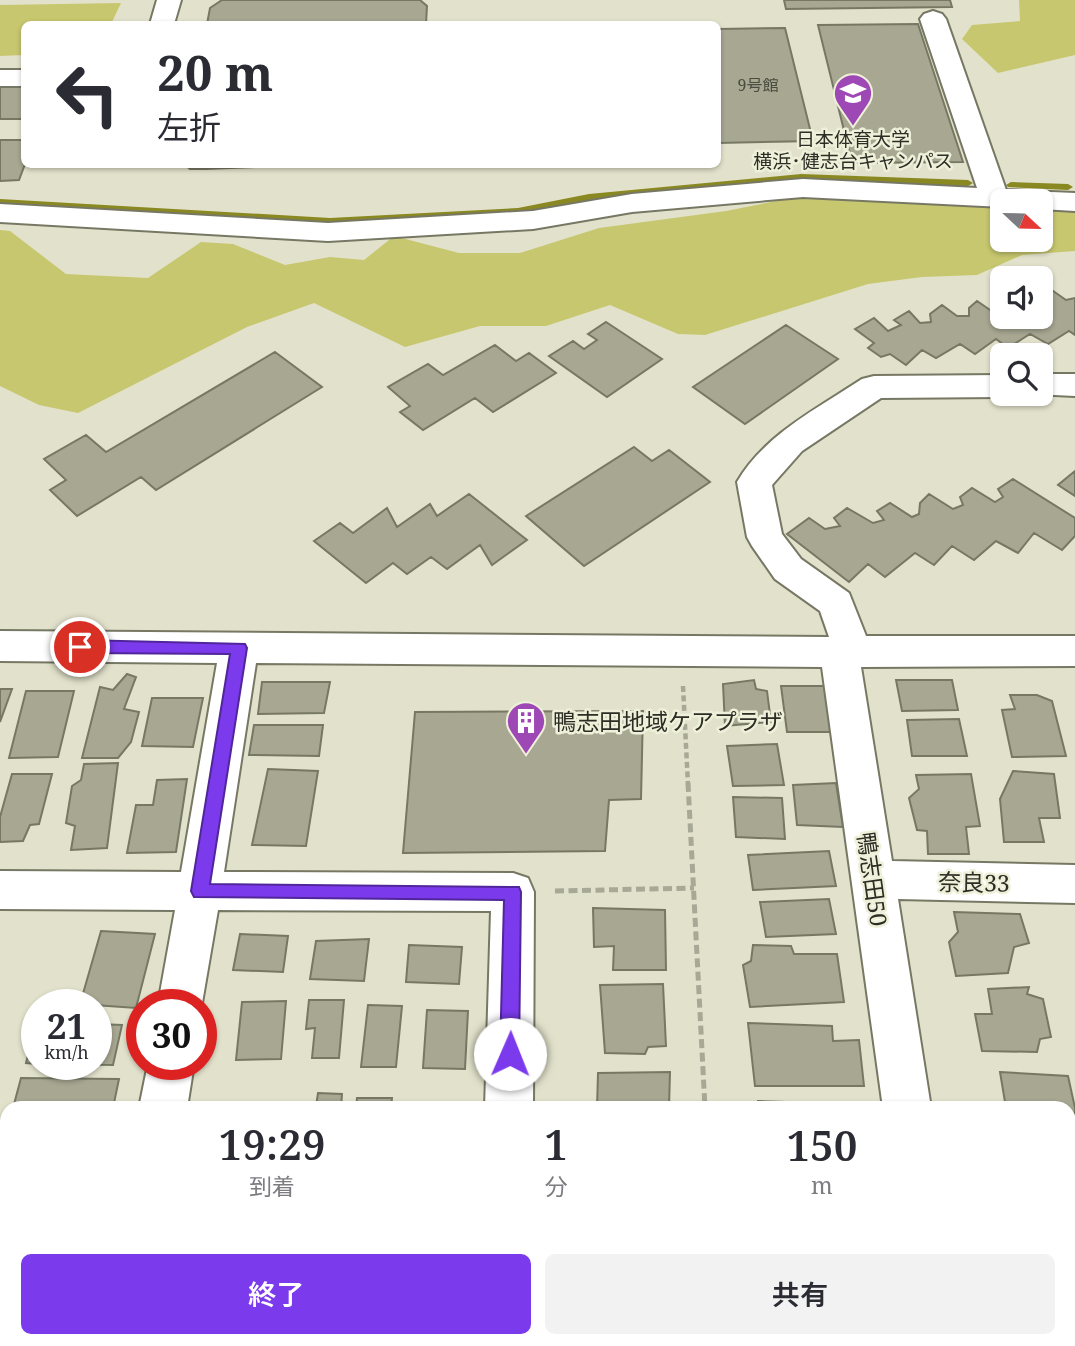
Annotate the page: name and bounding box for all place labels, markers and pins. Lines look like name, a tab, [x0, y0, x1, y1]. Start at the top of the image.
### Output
school or university icon: 日本体育大学 横浜･健志台キャンパス	[832, 72, 874, 127]
place label: 日本体育大学 横浜･健志台キャンパス	[753, 126, 953, 174]
pin	[50, 617, 110, 677]
building icon: 鴨志田地域ケアプラザ	[505, 700, 547, 755]
place label: 鴨志田地域ケアプラザ	[553, 705, 783, 737]

